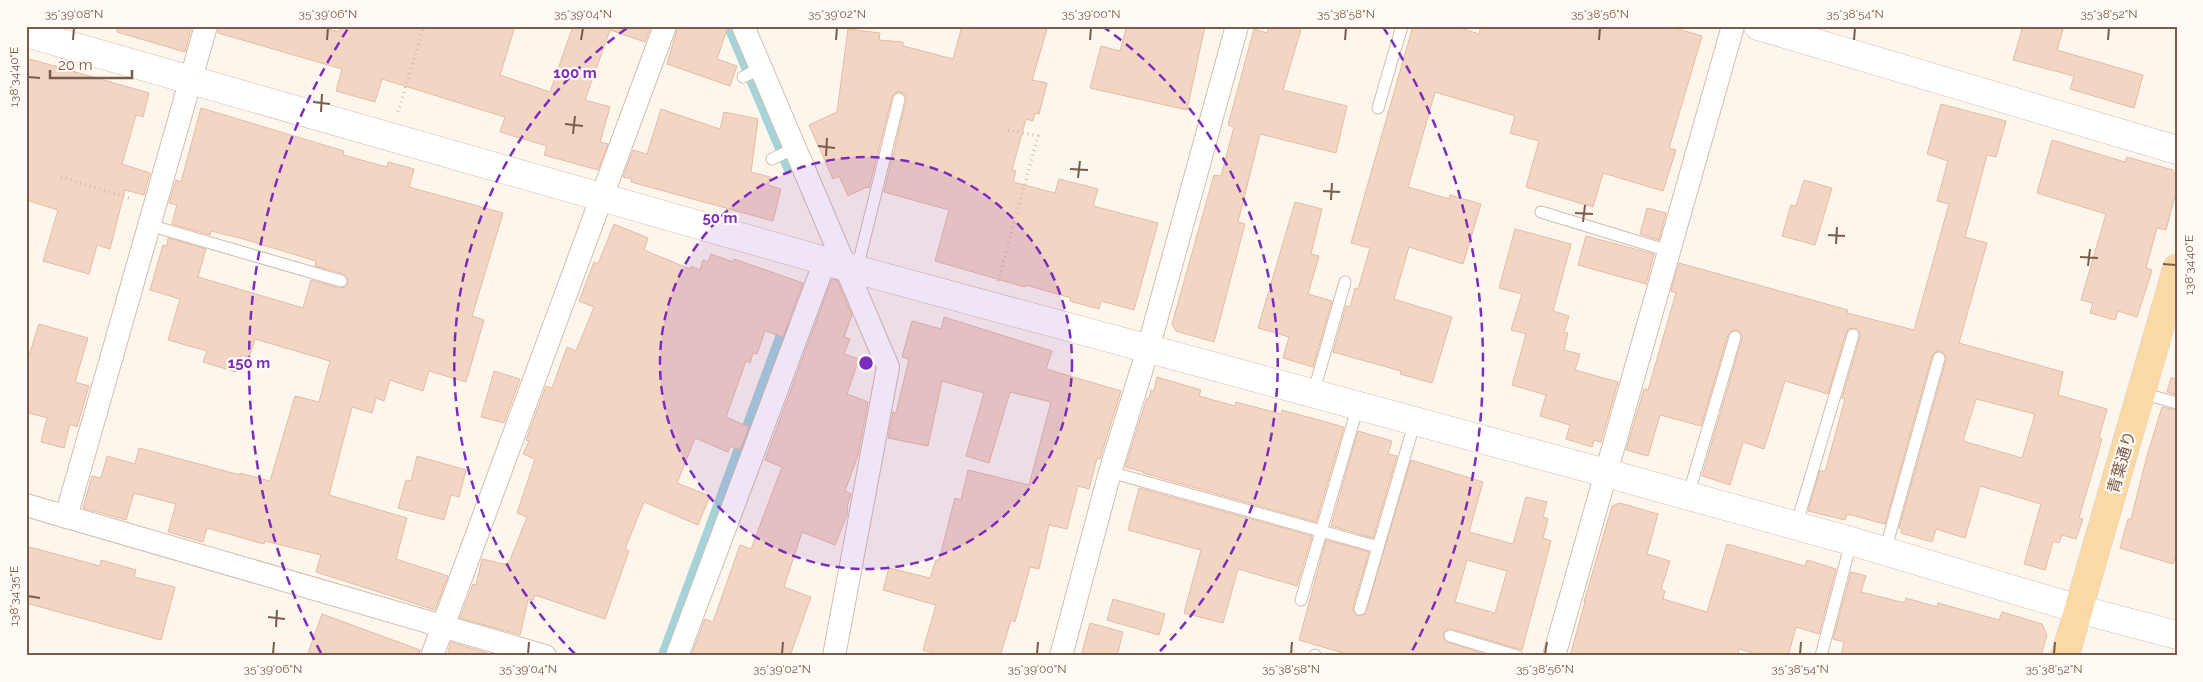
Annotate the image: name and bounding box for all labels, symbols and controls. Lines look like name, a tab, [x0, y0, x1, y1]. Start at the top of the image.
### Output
text: 35°39'08"N	[45, 7, 103, 21]
text: 35°39'06"N	[299, 7, 357, 21]
text: 35°39'04"N	[554, 7, 612, 21]
text: 35°39'02"N	[808, 7, 866, 21]
text: 35°39'00"N	[1062, 7, 1120, 21]
text: 35°38'58"N	[1317, 7, 1375, 21]
text: 35°38'56"N	[1571, 7, 1629, 21]
text: 35°38'54"N	[1826, 7, 1884, 21]
text: 35°38'52"N	[2080, 7, 2138, 21]
text: 138°34'40"E	[7, 47, 21, 107]
scale bar	[50, 48, 132, 80]
text: 20 m	[58, 56, 93, 74]
text: 100 m	[553, 64, 597, 82]
text: 50 m	[702, 209, 738, 227]
text: 138°34'40"E	[2182, 235, 2196, 295]
text: 150 m	[228, 354, 270, 372]
centre of rings	[857, 354, 875, 372]
street label: 青葉通り	[2104, 429, 2139, 496]
text: 138°34'35"E	[7, 566, 21, 626]
text: 35°39'06"N	[244, 662, 302, 676]
text: 35°39'04"N	[499, 662, 557, 676]
text: 35°39'02"N	[753, 662, 811, 676]
text: 35°39'00"N	[1008, 662, 1066, 676]
text: 35°38'58"N	[1262, 662, 1320, 676]
text: 35°38'56"N	[1516, 662, 1574, 676]
text: 35°38'54"N	[1771, 662, 1829, 676]
text: 35°38'52"N	[2025, 662, 2083, 676]

